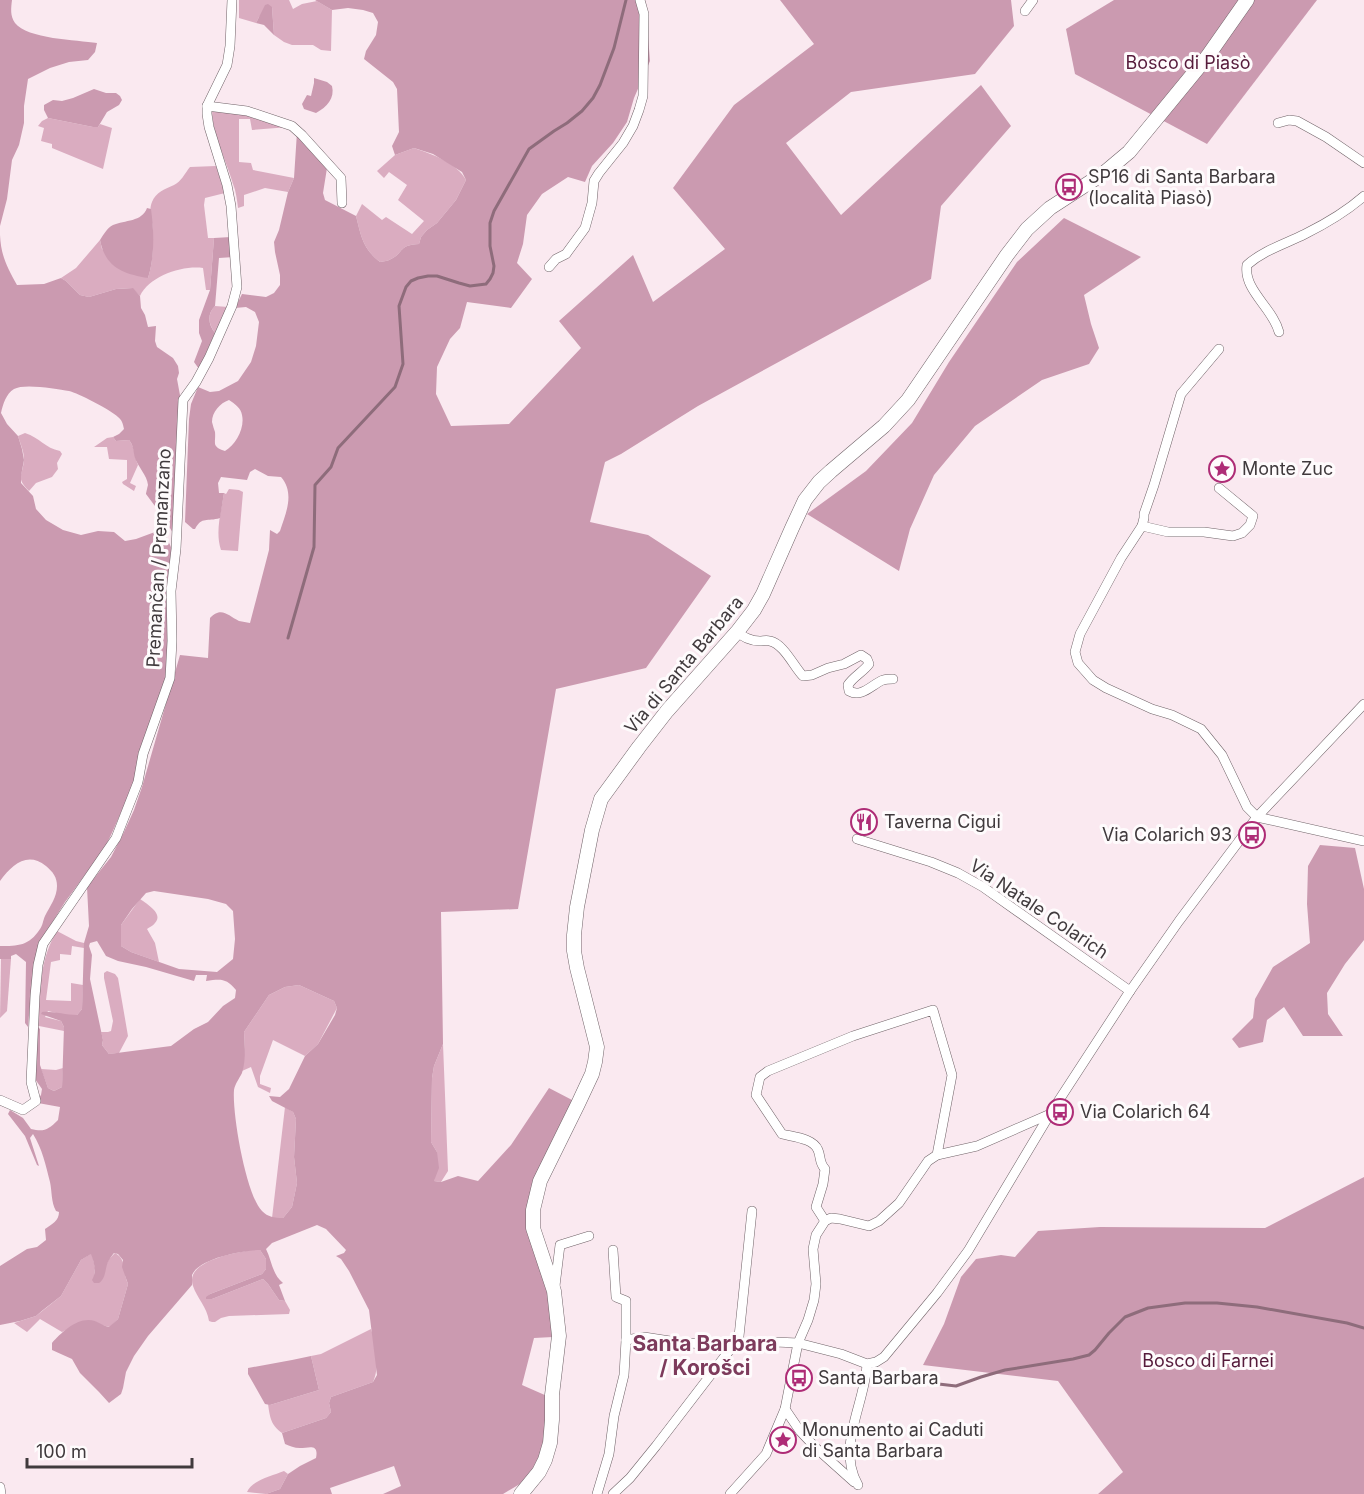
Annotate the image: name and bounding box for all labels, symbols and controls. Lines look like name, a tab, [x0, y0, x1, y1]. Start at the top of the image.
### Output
park label: Bosco di Piasò	[1126, 52, 1250, 73]
place label: SP16 di Santa Barbara (località Piasò)	[1088, 166, 1276, 208]
bus stop icon: SP16 di Santa Barbara (località Piasò)	[1054, 172, 1084, 202]
street label: Premančan / Premanzano	[142, 448, 175, 668]
place icon: Monte Zuc	[1207, 454, 1237, 484]
place label: Monte Zuc	[1242, 458, 1333, 479]
street label: Via di Santa Barbara	[620, 592, 747, 738]
restaurant icon: Taverna Cigui	[849, 807, 879, 837]
place label: Taverna Cigui	[884, 811, 1001, 832]
bus stop icon: Via Colarich 93	[1237, 820, 1267, 850]
place label: Via Colarich 93	[1102, 824, 1232, 845]
street label: Via Natale Colarich	[966, 854, 1112, 963]
bus stop icon: Via Colarich 64	[1045, 1097, 1075, 1127]
place label: Via Colarich 64	[1080, 1101, 1211, 1122]
district label: Santa Barbara / Korošci	[632, 1331, 778, 1380]
park label: Bosco di Farnei	[1142, 1350, 1274, 1371]
bus stop icon: Santa Barbara	[784, 1363, 814, 1393]
place label: Santa Barbara	[818, 1367, 939, 1388]
place label: Monumento ai Caduti di Santa Barbara	[802, 1419, 984, 1461]
place icon: Monumento ai Caduti di Santa Barbara	[768, 1425, 798, 1455]
scale bar	[27, 1431, 192, 1469]
text: 100 m	[36, 1441, 87, 1462]

